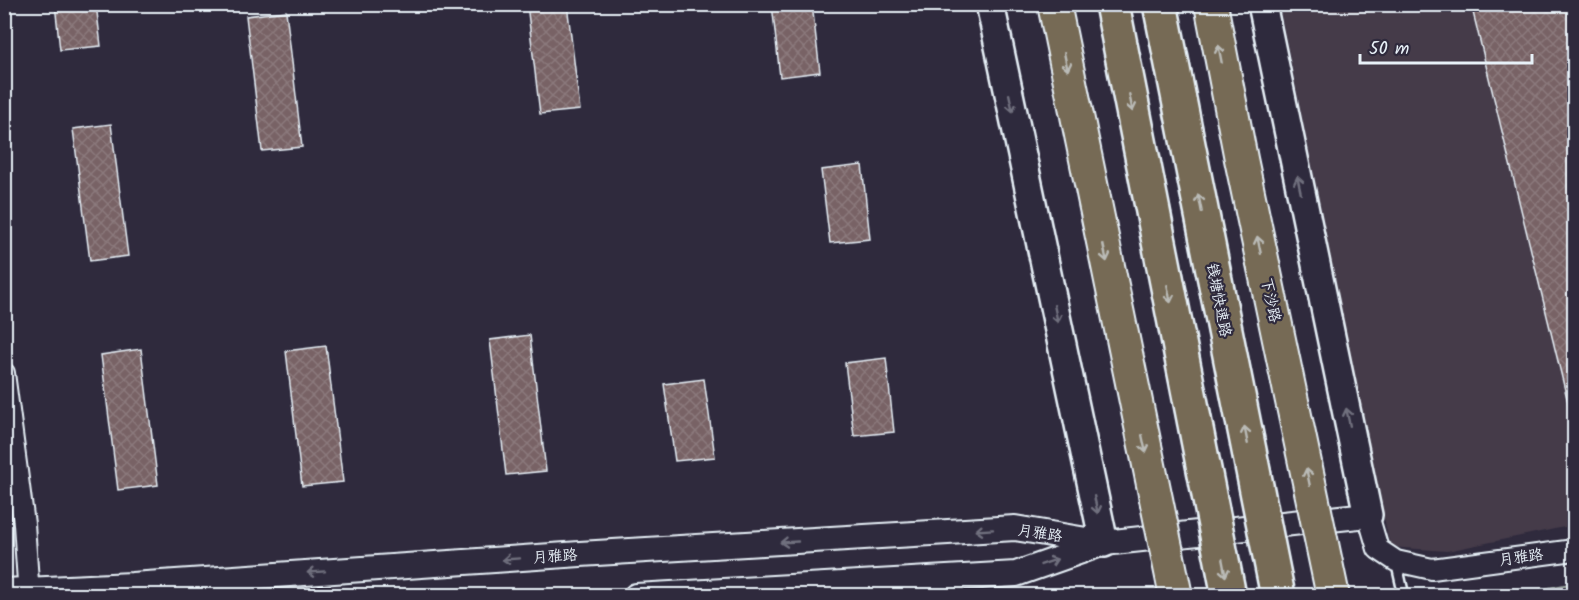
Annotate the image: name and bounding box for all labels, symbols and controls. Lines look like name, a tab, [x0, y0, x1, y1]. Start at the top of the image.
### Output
scale bar	[1360, 27, 1532, 65]
text: 50 m	[1369, 35, 1409, 64]
one-way arrow	[1214, 44, 1225, 64]
one-way arrow	[1061, 52, 1072, 71]
one-way arrow	[1005, 93, 1017, 112]
one-way arrow	[1126, 93, 1137, 112]
one-way arrow	[1293, 175, 1305, 194]
one-way arrow	[1193, 193, 1205, 212]
one-way arrow	[1253, 236, 1264, 255]
one-way arrow	[1100, 243, 1111, 262]
street label: 钱塘快速路	[1199, 261, 1237, 339]
street label: 下沙路	[1254, 276, 1286, 325]
one-way arrow	[1164, 284, 1175, 304]
one-way arrow	[1050, 304, 1062, 323]
one-way arrow	[1342, 407, 1353, 427]
one-way arrow	[1240, 426, 1251, 445]
one-way arrow	[1139, 434, 1150, 453]
one-way arrow	[1302, 467, 1313, 487]
one-way arrow	[1091, 495, 1102, 514]
street label: 月雅路	[1016, 519, 1064, 549]
one-way arrow	[974, 525, 994, 536]
one-way arrow	[780, 537, 800, 548]
street label: 月雅路	[532, 543, 578, 571]
street label: 月雅路	[1497, 543, 1545, 573]
one-way arrow	[501, 554, 521, 565]
one-way arrow	[1039, 556, 1058, 567]
one-way arrow	[1219, 558, 1230, 577]
one-way arrow	[307, 567, 327, 578]

